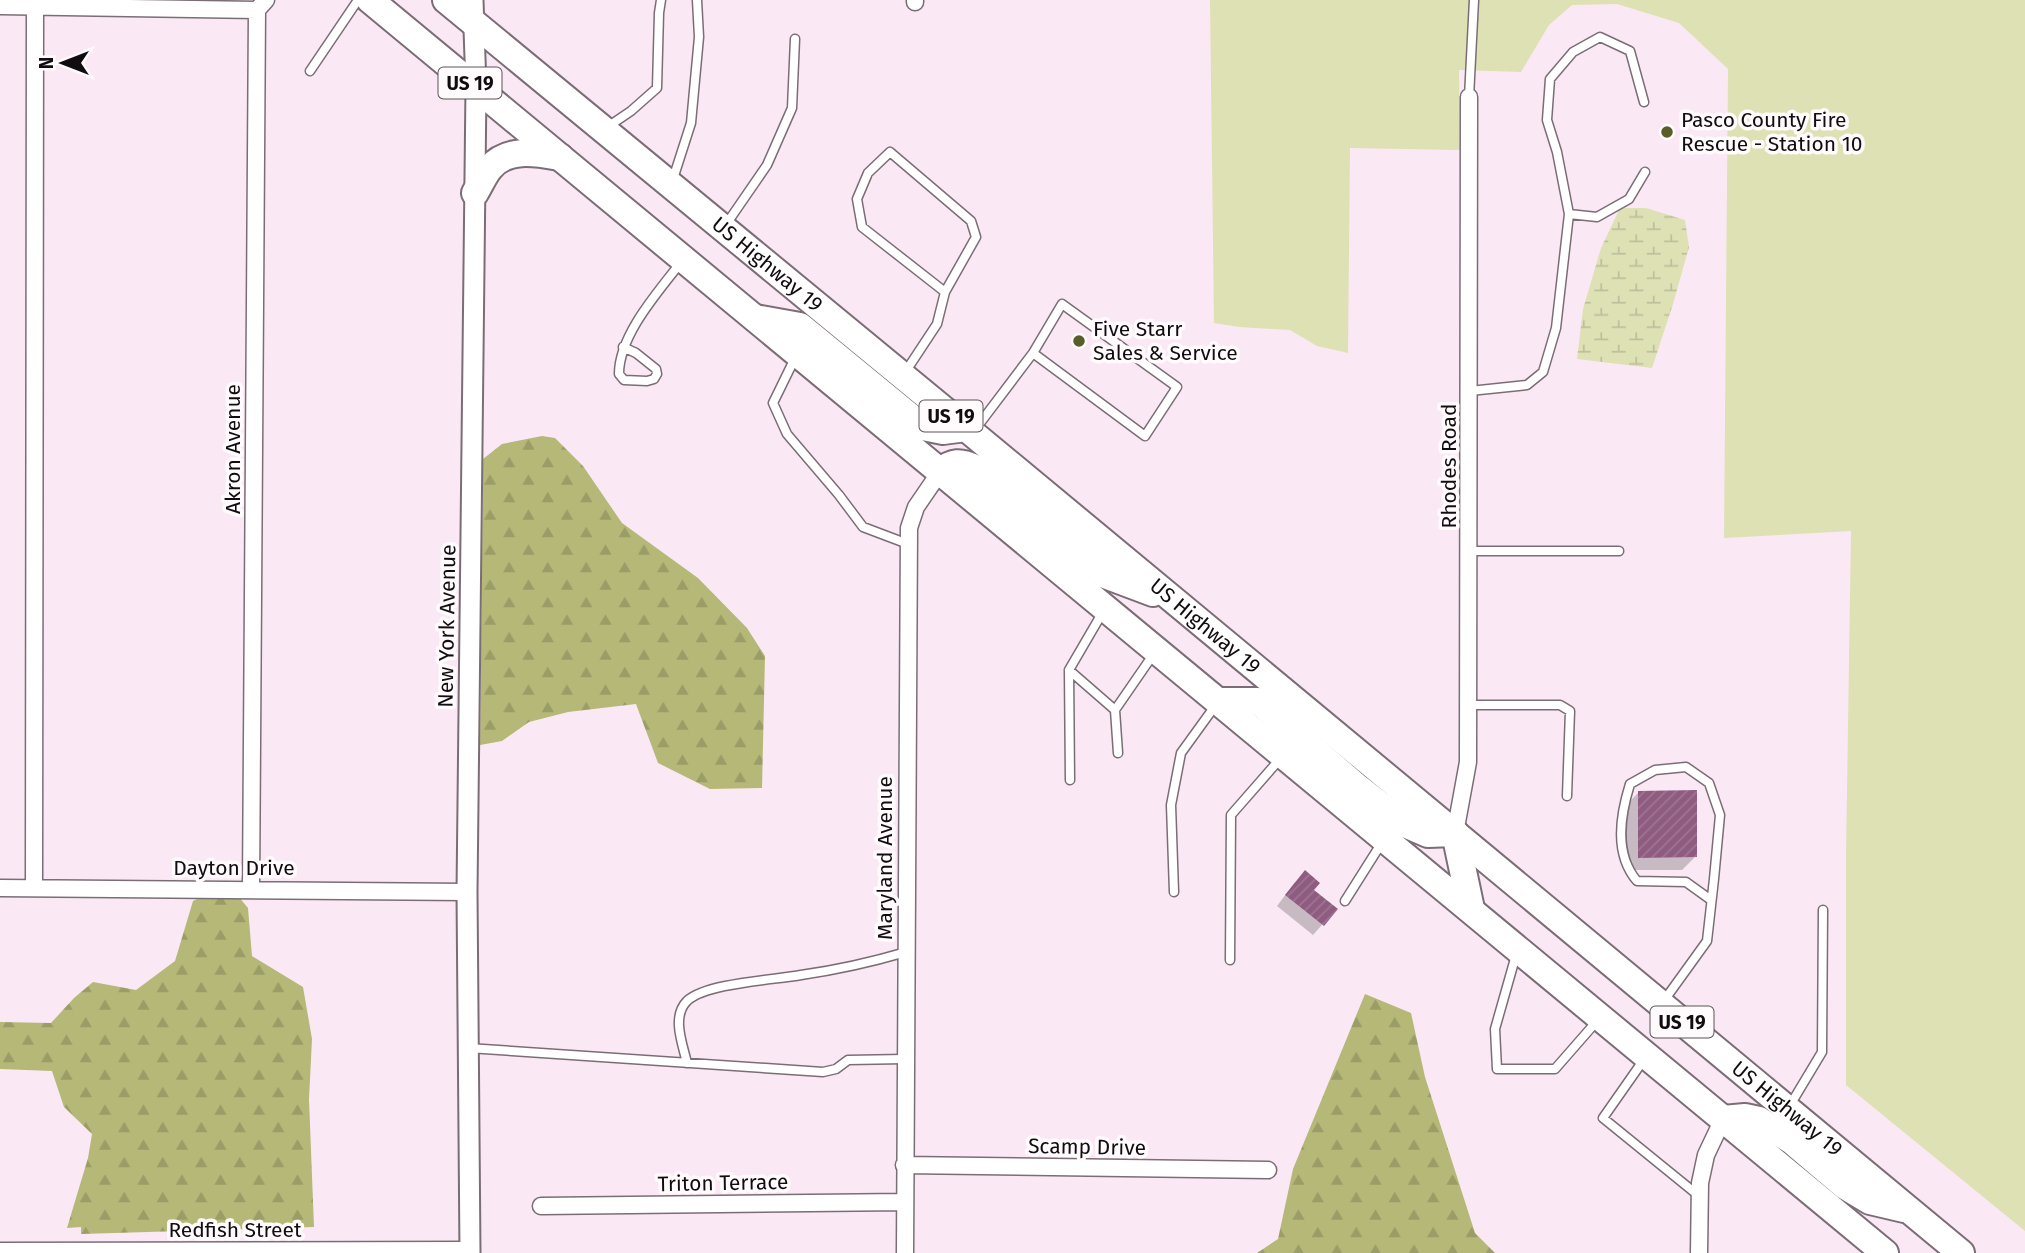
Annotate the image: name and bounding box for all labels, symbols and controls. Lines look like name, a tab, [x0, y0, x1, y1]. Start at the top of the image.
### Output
north arrow	[28, 28, 98, 98]
text: N	[35, 57, 58, 69]
road number: US 19	[438, 68, 502, 99]
place label: Pasco County Fire Rescue - Station 10	[1681, 107, 1862, 157]
marker: Pasco County Fire Rescue - Station 10	[1659, 124, 1675, 140]
street label: US Highway 19	[706, 211, 828, 318]
place label: Five Starr Sales & Service	[1093, 316, 1238, 366]
marker: Five Starr Sales & Service	[1071, 333, 1087, 349]
street label: Akron Avenue	[220, 384, 246, 514]
road number: US 19	[920, 400, 982, 432]
street label: Rhodes Road	[1436, 403, 1462, 529]
street label: New York Avenue	[433, 544, 461, 708]
street label: US Highway 19	[1144, 573, 1266, 680]
street label: Maryland Avenue	[872, 776, 898, 940]
street label: Dayton Drive	[173, 855, 295, 881]
road number: US 19	[1650, 1006, 1714, 1038]
street label: US Highway 19	[1726, 1055, 1848, 1162]
street label: Scamp Drive	[1028, 1133, 1146, 1161]
street label: Triton Terrace	[657, 1169, 789, 1197]
street label: Redfish Street	[168, 1217, 302, 1243]

